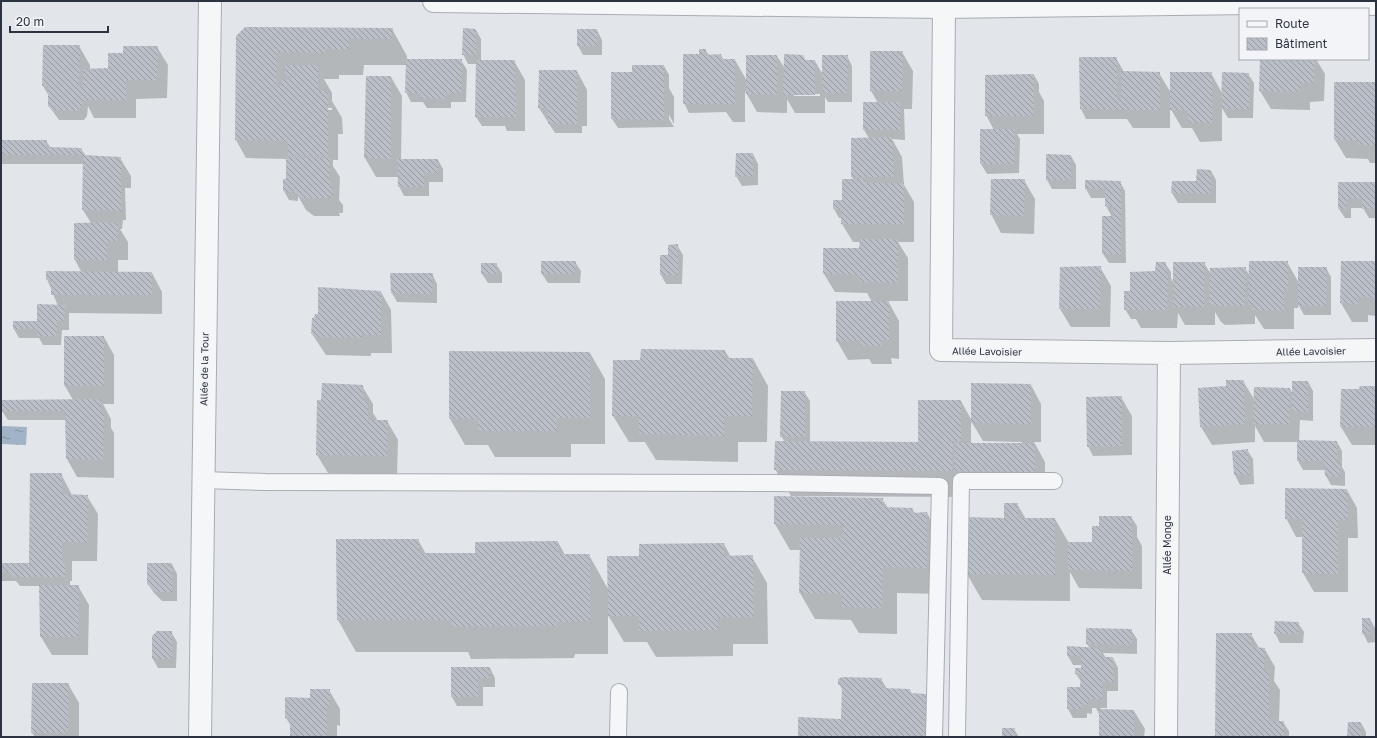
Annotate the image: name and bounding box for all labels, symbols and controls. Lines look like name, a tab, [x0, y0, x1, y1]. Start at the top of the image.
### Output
scale bar	[10, 8, 108, 34]
legend	[1239, 8, 1369, 60]
text: 20 m	[16, 14, 44, 29]
text: Route	[1275, 16, 1309, 31]
text: Bâtiment	[1275, 36, 1328, 51]
street label: Allée de la Tour	[197, 332, 211, 406]
street label: Allée Lavoisier	[952, 344, 1022, 358]
street label: Allée Lavoisier	[1276, 344, 1346, 358]
street label: Allée Monge	[1161, 515, 1173, 575]

